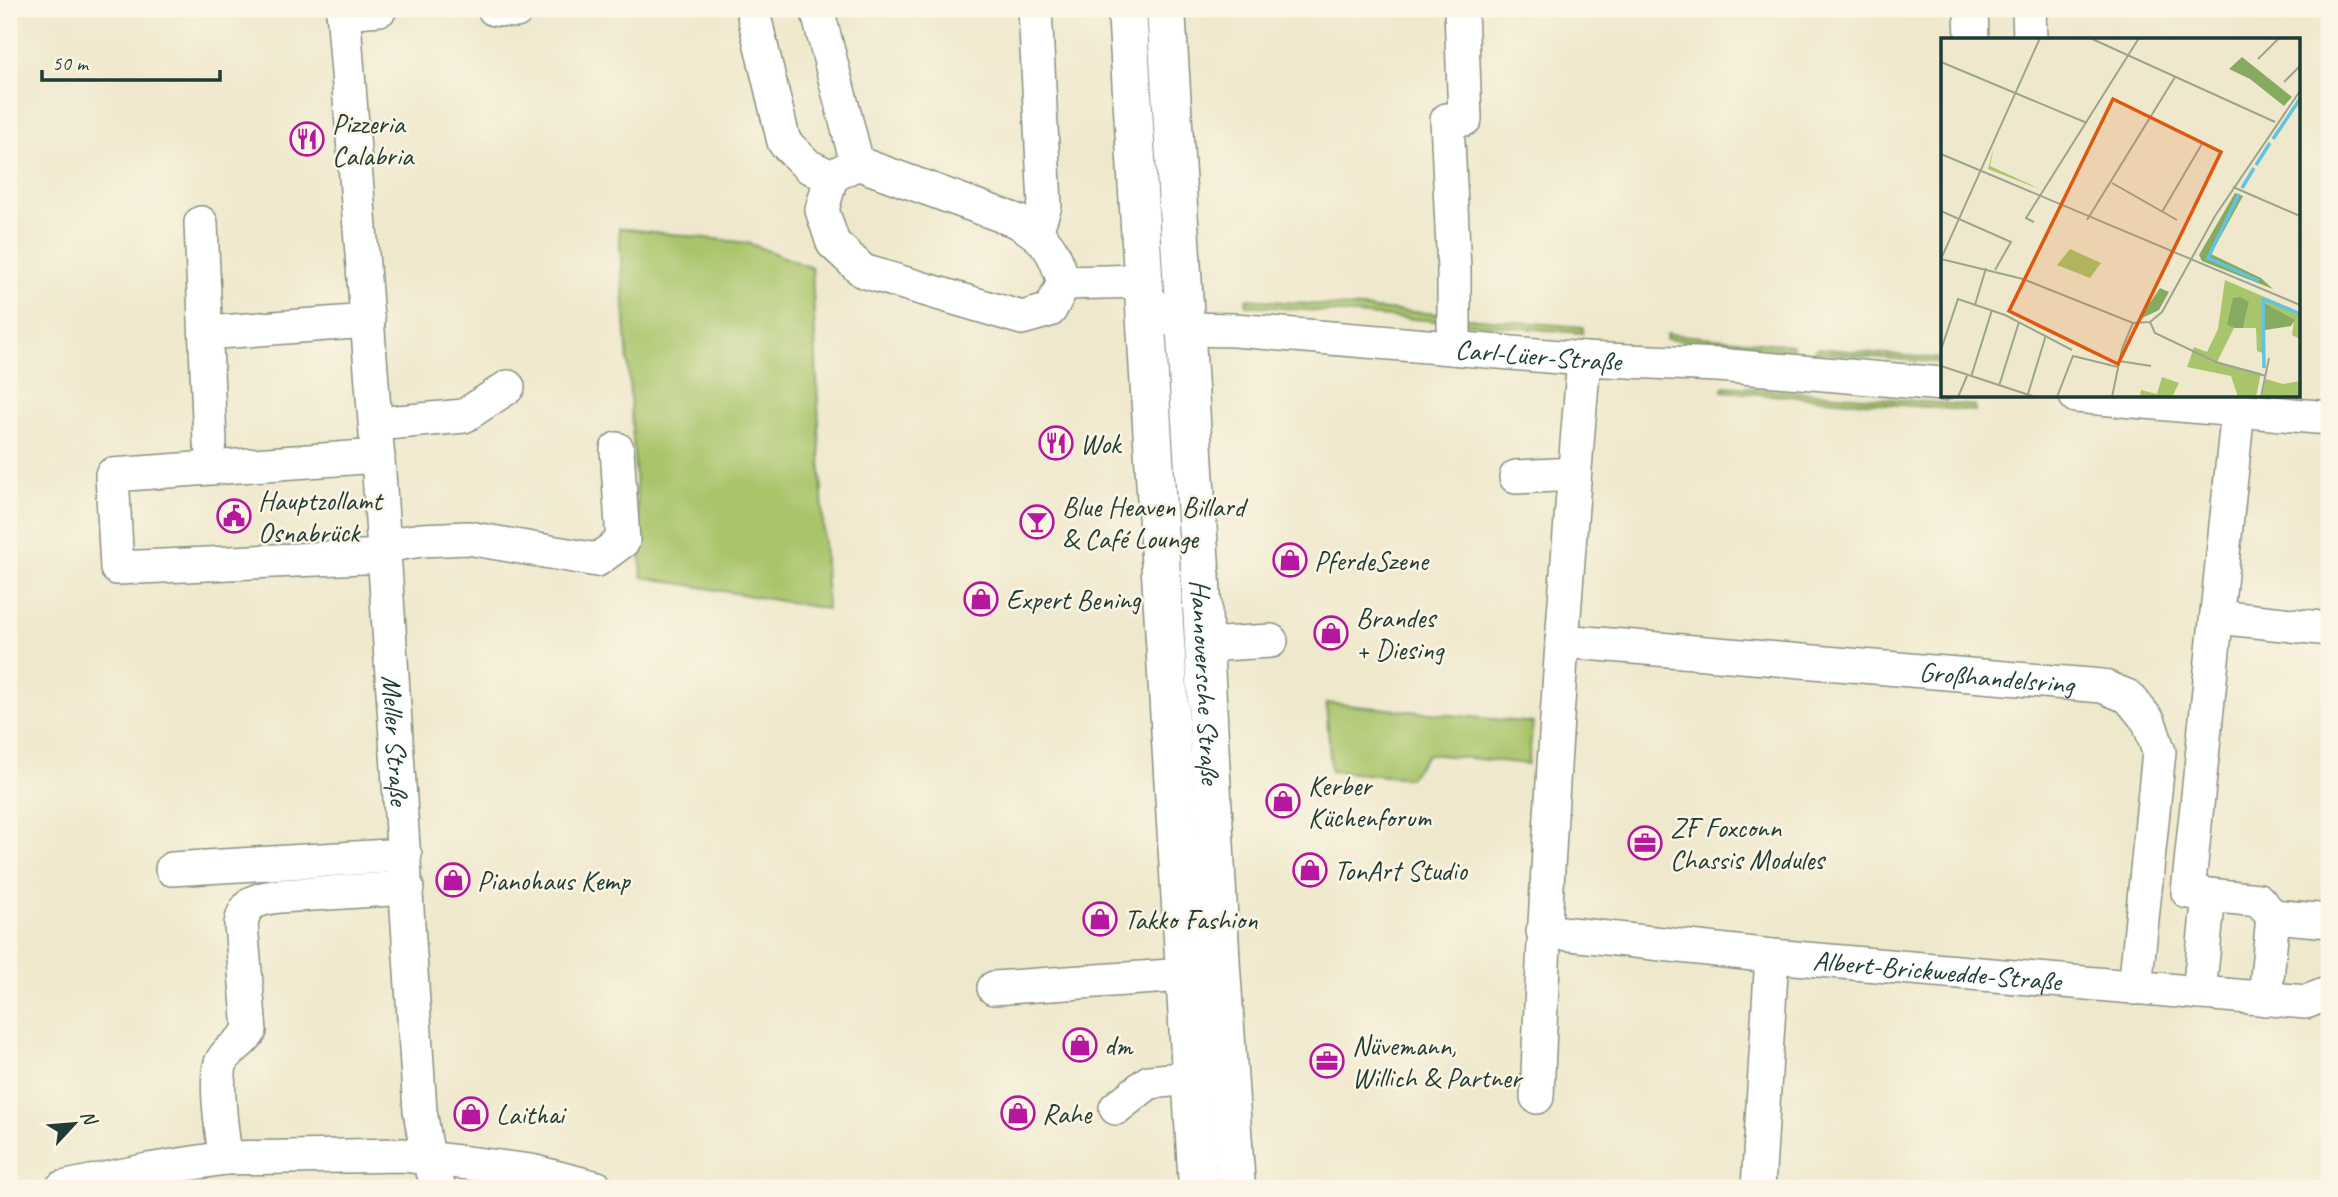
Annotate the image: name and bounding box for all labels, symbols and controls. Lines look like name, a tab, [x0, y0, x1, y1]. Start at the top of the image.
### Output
scale bar	[42, 38, 220, 82]
inset map	[1941, 38, 2300, 397]
text: 50 m	[52, 50, 90, 76]
place label: Pizzeria Calabria	[332, 106, 415, 173]
restaurant icon: Pizzeria Calabria	[288, 120, 326, 158]
street label: Carl-Lüer-Straße	[1454, 331, 1624, 378]
restaurant icon: Wok	[1037, 424, 1075, 462]
place label: Wok	[1080, 426, 1123, 461]
place label: Hauptzollamt Osnabrück	[258, 483, 384, 550]
place label: Blue Heaven Billard & Café Lounge	[1062, 489, 1249, 556]
public building icon: Hauptzollamt Osnabrück	[215, 497, 253, 535]
bar icon: Blue Heaven Billard & Café Lounge	[1018, 503, 1056, 541]
shop icon: PferdeSzene	[1271, 541, 1309, 579]
place label: PferdeSzene	[1314, 543, 1430, 578]
street label: Hannoversche Straße	[1183, 579, 1229, 787]
shop icon: Expert Bening	[962, 580, 1000, 618]
place label: Expert Bening	[1006, 582, 1142, 617]
place label: Brandes + Diesing	[1356, 600, 1446, 667]
shop icon: Brandes + Diesing	[1312, 614, 1350, 652]
street label: Großhandelsring	[1918, 653, 2077, 701]
street label: Meller Straße	[375, 674, 418, 808]
place label: Kerber Küchenforum	[1308, 768, 1432, 835]
shop icon: Kerber Küchenforum	[1264, 782, 1302, 820]
place label: ZF Foxconn Chassis Modules	[1670, 810, 1826, 877]
office icon: ZF Foxconn Chassis Modules	[1626, 824, 1664, 862]
shop icon: TonArt Studio	[1291, 851, 1329, 889]
place label: TonArt Studio	[1334, 853, 1469, 888]
shop icon: Pianohaus Kemp	[434, 861, 472, 899]
place label: Pianohaus Kemp	[477, 863, 631, 898]
shop icon: Takko Fashion	[1081, 900, 1119, 938]
place label: Takko Fashion	[1124, 902, 1258, 937]
street label: Albert-Brickwedde-Straße	[1812, 942, 2064, 998]
shop icon: dm	[1061, 1026, 1099, 1064]
place label: dm	[1104, 1028, 1134, 1063]
place label: Nüvemann, Willich & Partner	[1352, 1028, 1524, 1095]
office icon: Nüvemann, Willich & Partner	[1308, 1042, 1346, 1080]
north arrow	[38, 1088, 108, 1158]
shop icon: Rahe	[999, 1094, 1037, 1132]
shop icon: Laithai	[452, 1095, 490, 1133]
place label: Rahe	[1042, 1096, 1093, 1131]
place label: Laithai	[496, 1097, 568, 1132]
text: N	[75, 1106, 103, 1130]

